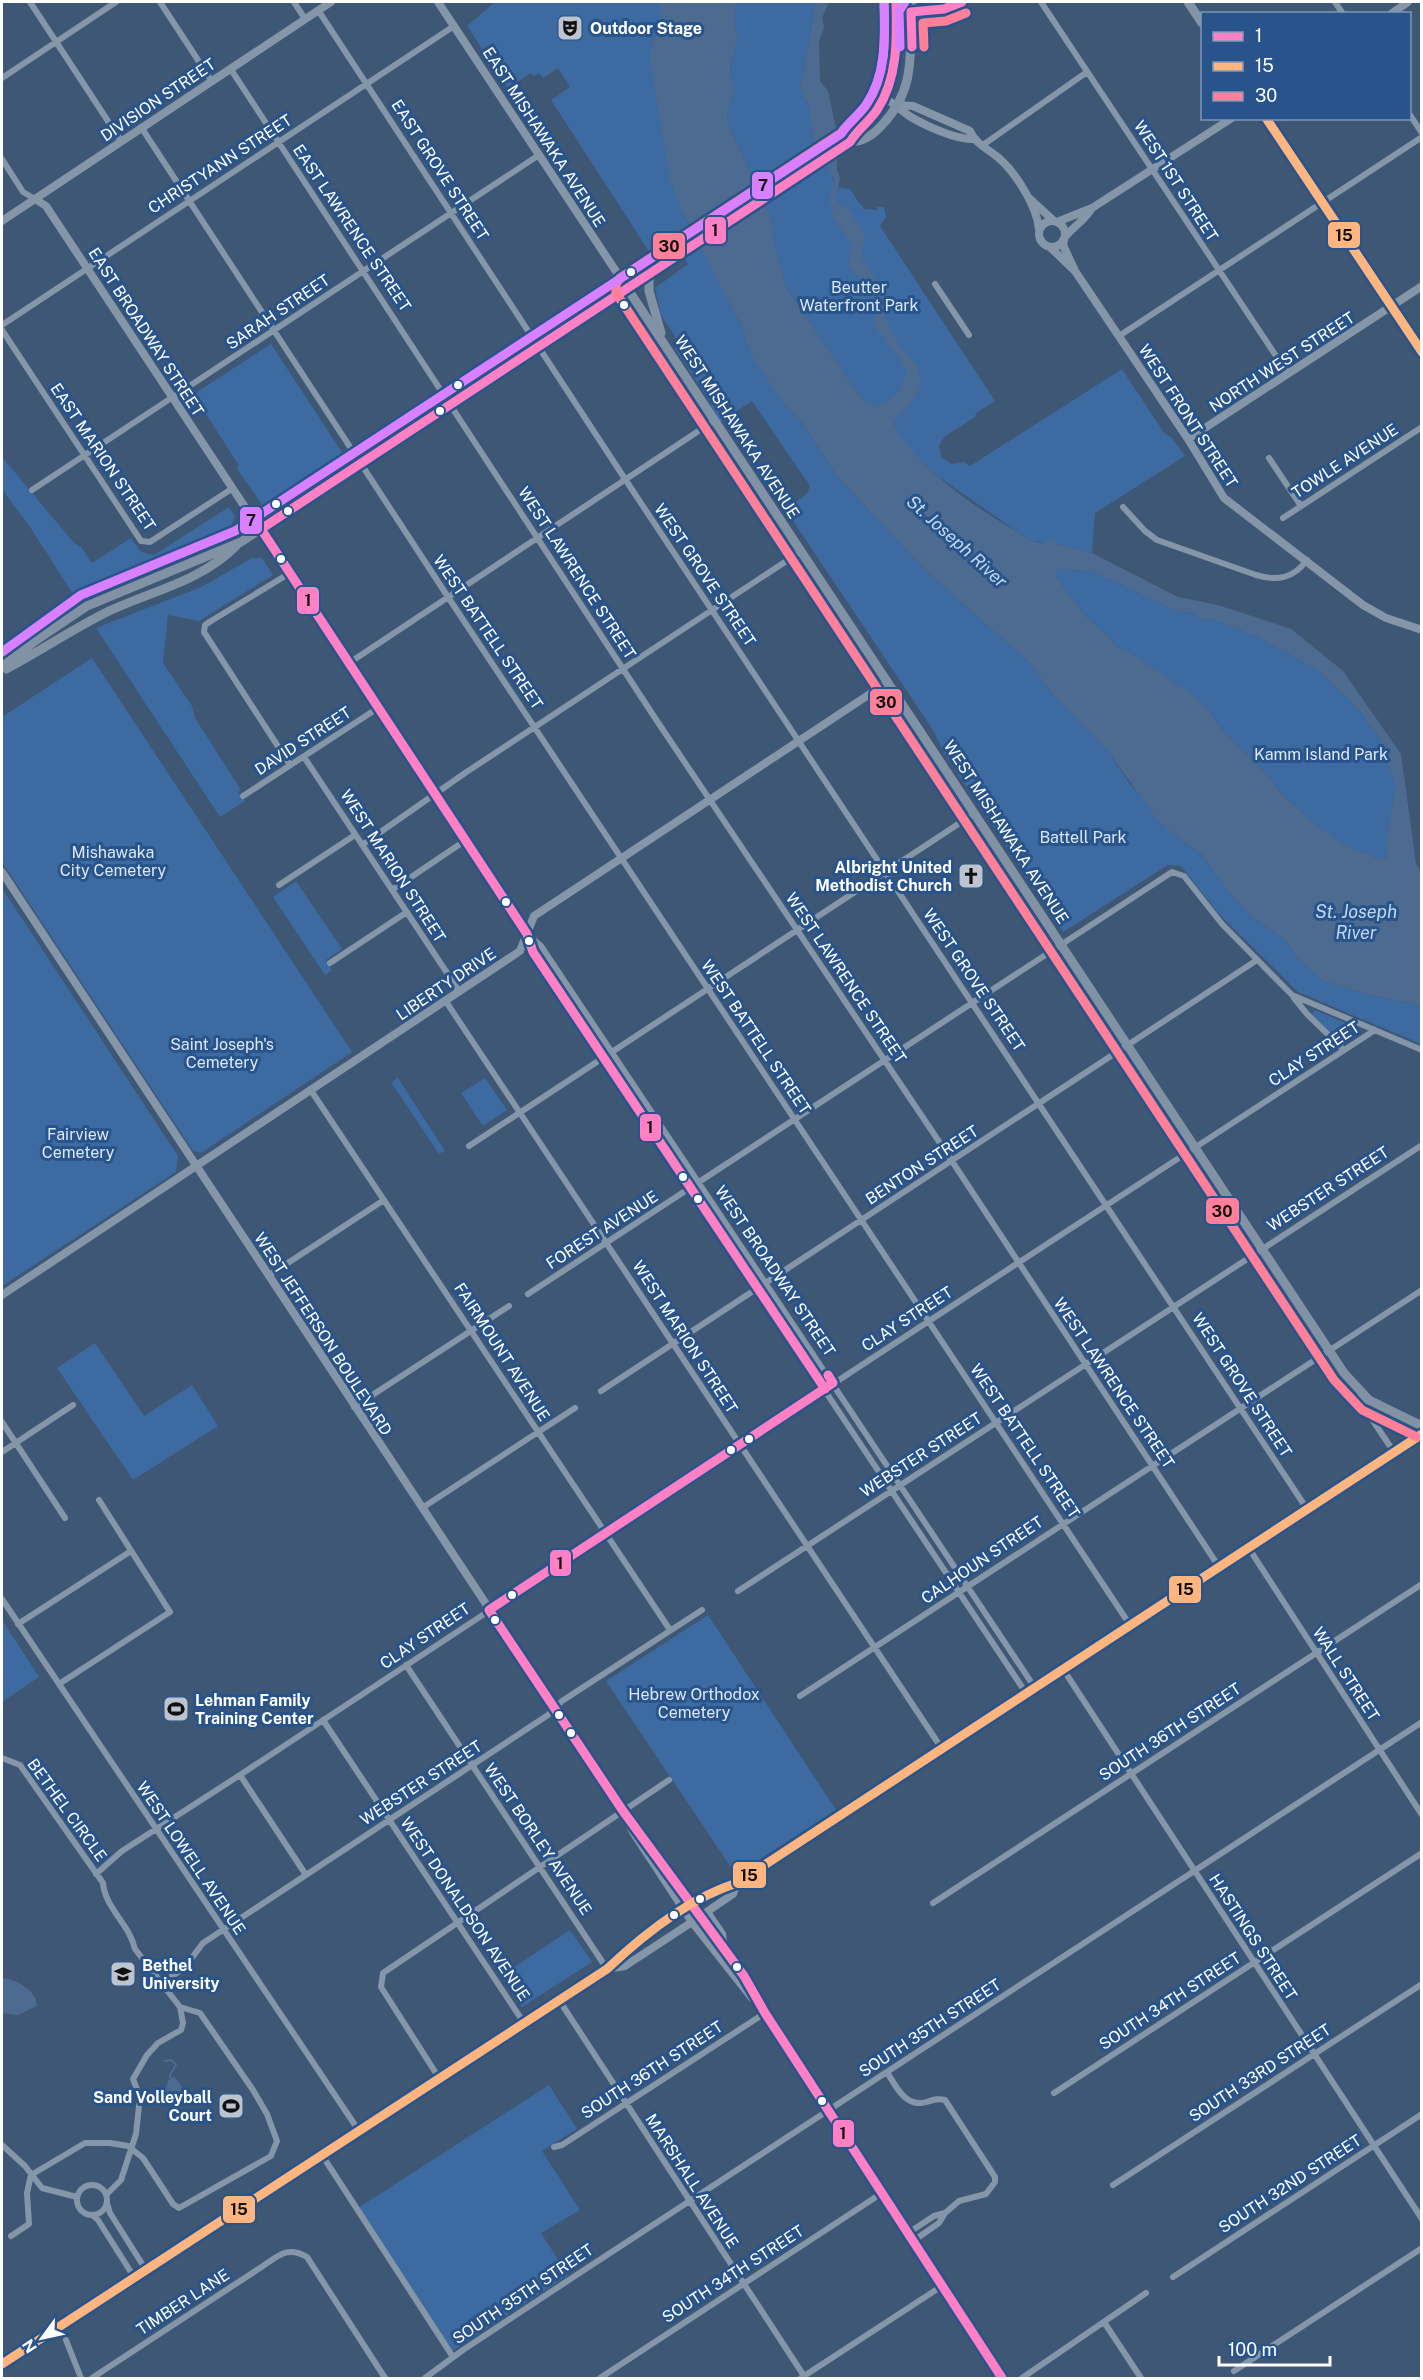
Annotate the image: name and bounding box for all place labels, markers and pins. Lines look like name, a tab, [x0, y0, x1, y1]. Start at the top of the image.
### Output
theatre icon: Outdoor Stage	[555, 13, 585, 43]
place label: Outdoor Stage	[590, 19, 702, 38]
unlabelled marker	[625, 266, 637, 278]
unlabelled marker	[618, 299, 630, 311]
unlabelled marker	[452, 379, 464, 391]
unlabelled marker	[434, 405, 446, 417]
unlabelled marker	[270, 498, 282, 510]
unlabelled marker	[282, 505, 294, 517]
unlabelled marker	[275, 553, 287, 565]
place label: Albright United Methodist Church	[815, 858, 952, 895]
church icon: Albright United Methodist Church	[956, 861, 986, 891]
unlabelled marker	[500, 896, 512, 908]
unlabelled marker	[523, 935, 535, 947]
unlabelled marker	[677, 1171, 689, 1183]
unlabelled marker	[692, 1193, 704, 1205]
unlabelled marker	[743, 1433, 755, 1445]
unlabelled marker	[725, 1444, 737, 1456]
unlabelled marker	[506, 1589, 518, 1601]
unlabelled marker	[489, 1614, 501, 1626]
place label: Lehman Family Training Center	[195, 1691, 314, 1728]
sports icon: Lehman Family Training Center	[161, 1694, 191, 1724]
unlabelled marker	[553, 1709, 565, 1721]
unlabelled marker	[565, 1727, 577, 1739]
unlabelled marker	[694, 1893, 706, 1905]
unlabelled marker	[668, 1909, 680, 1921]
place label: Bethel University	[142, 1956, 220, 1993]
school or university icon: Bethel University	[108, 1959, 138, 1989]
unlabelled marker	[731, 1961, 743, 1973]
place label: Sand Volleyball Court	[93, 2088, 212, 2125]
sports icon: Sand Volleyball Court	[216, 2091, 246, 2121]
unlabelled marker	[816, 2095, 828, 2107]

